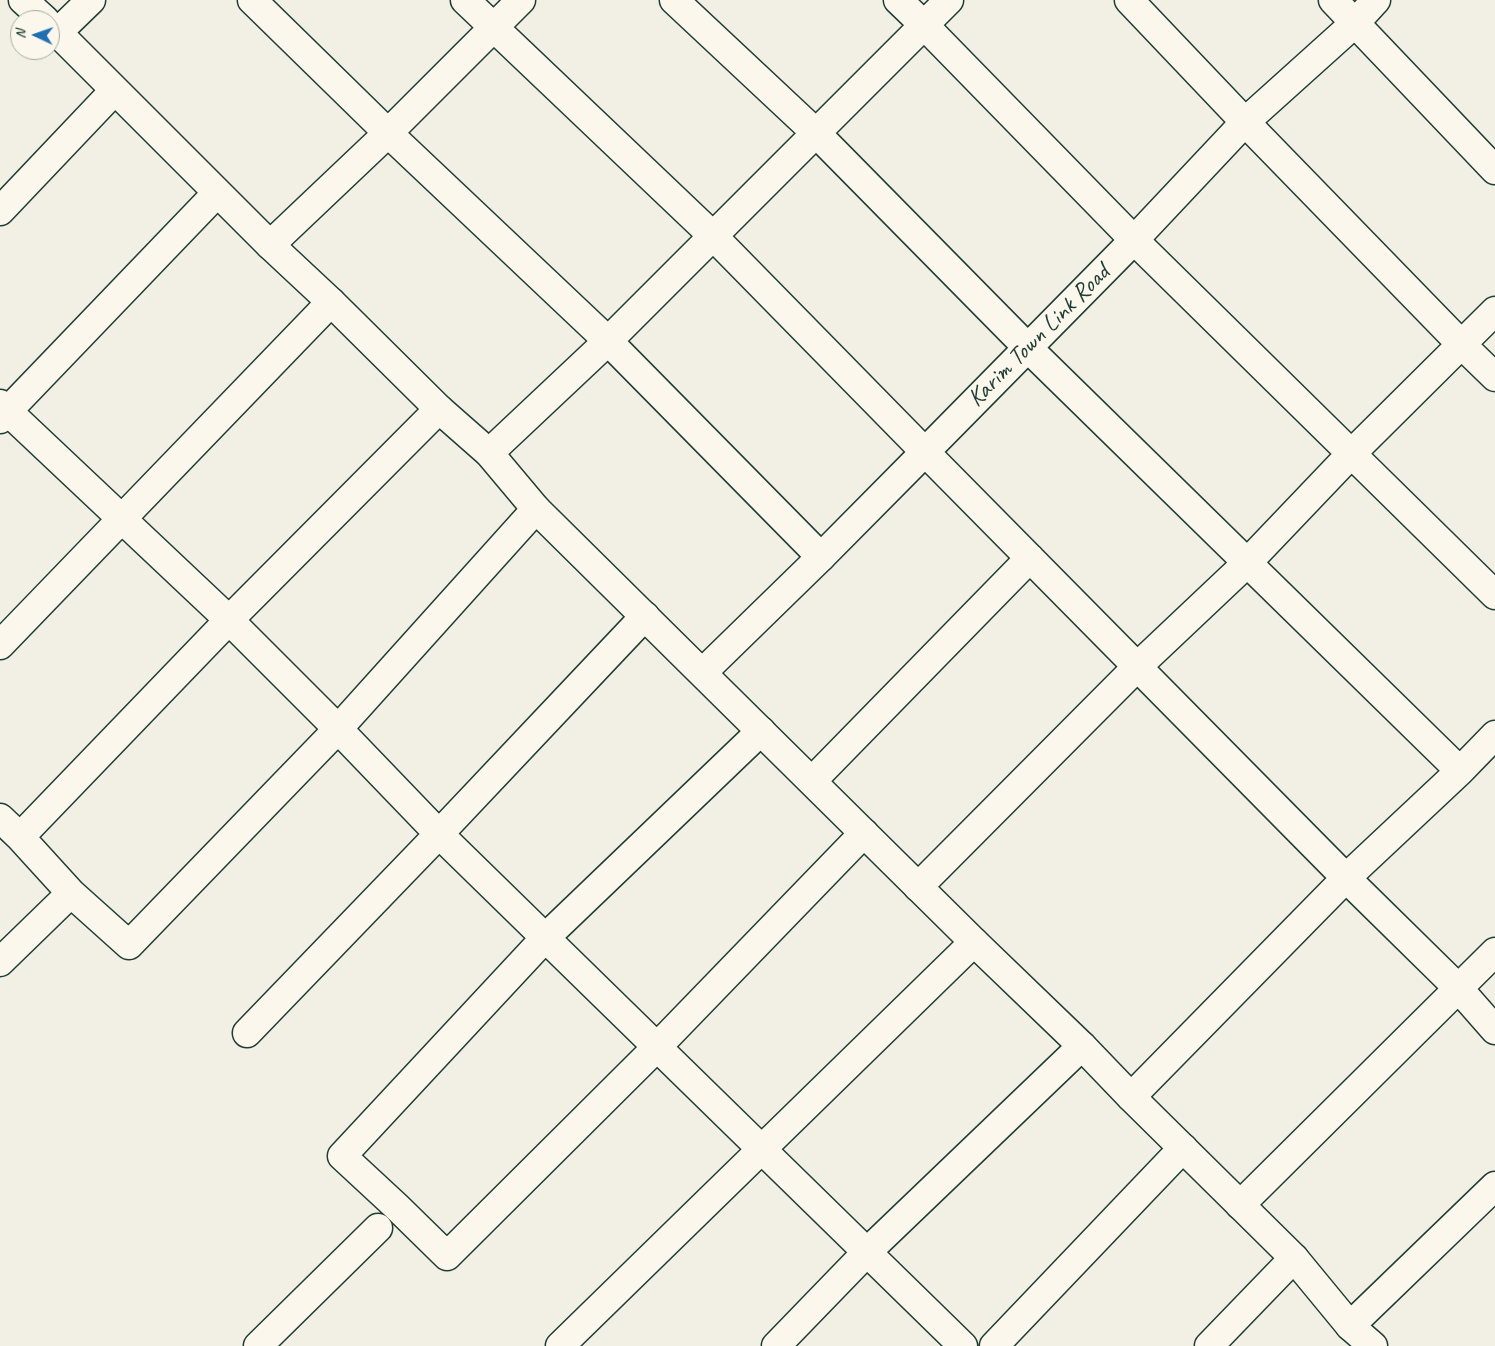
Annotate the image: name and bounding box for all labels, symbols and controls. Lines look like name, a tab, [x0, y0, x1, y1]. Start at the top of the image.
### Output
north arrow	[10, 10, 60, 60]
text: N	[12, 29, 29, 39]
street label: Karim Town Link Road	[961, 258, 1117, 414]

